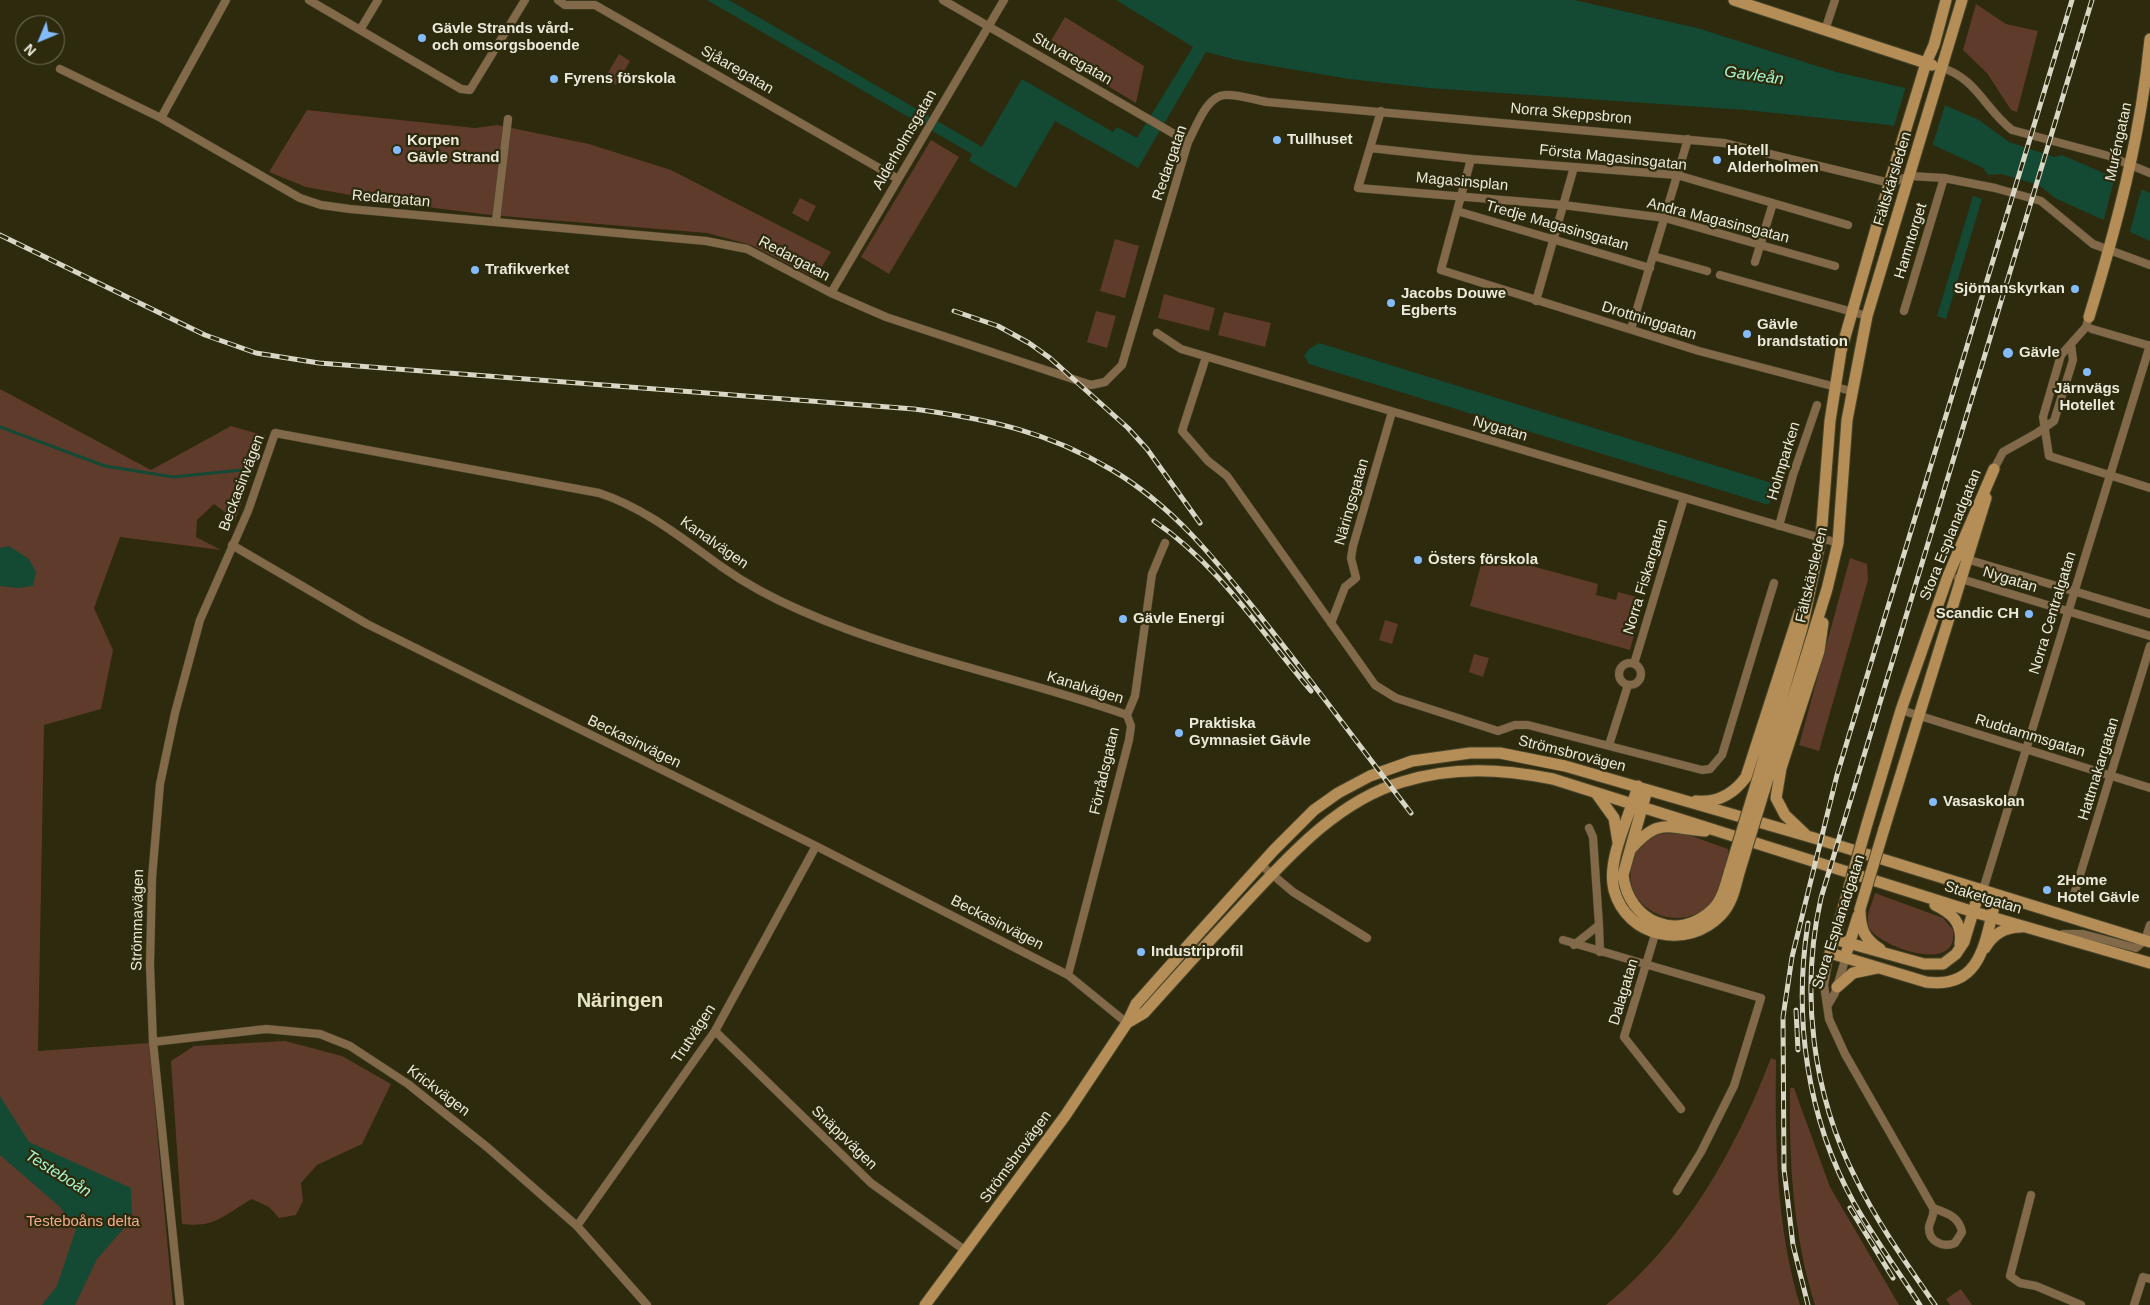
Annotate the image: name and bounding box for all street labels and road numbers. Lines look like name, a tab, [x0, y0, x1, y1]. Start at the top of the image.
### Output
street label: Stuvaregatan	[1029, 29, 1115, 89]
street label: Sjåaregatan	[697, 42, 777, 98]
street label: Alderholmsgatan	[869, 87, 941, 193]
street label: Norra Skeppsbron	[1510, 100, 1632, 128]
street label: Muréngatan	[2102, 101, 2136, 183]
street label: Redargatan	[1149, 123, 1191, 203]
street label: Fältskärsleden	[1870, 130, 1916, 228]
street label: Första Magasinsgatan	[1538, 141, 1688, 175]
street label: Magasinsplan	[1415, 169, 1509, 195]
street label: Redargatan	[351, 187, 431, 211]
street label: Andra Magasinsgatan	[1645, 195, 1791, 247]
street label: Tredje Magasinsgatan	[1483, 197, 1631, 255]
street label: Hamntorget	[1891, 201, 1931, 281]
street label: Redargatan	[755, 233, 833, 285]
street label: Drottninggatan	[1599, 298, 1699, 344]
street label: Nygatan	[1471, 413, 1529, 445]
street label: Holmparken	[1764, 420, 1804, 502]
street label: Beckasinvägen	[215, 432, 269, 534]
street label: Näringsgatan	[1331, 457, 1373, 547]
street label: Stora Esplanadgatan	[1916, 467, 1986, 603]
street label: Kanalvägen	[676, 513, 752, 573]
street label: Norra Fiskargatan	[1620, 517, 1672, 637]
street label: Fältskärsleden	[1792, 525, 1832, 625]
street label: Norra Centralgatan	[2026, 549, 2080, 677]
street label: Nygatan	[1981, 563, 2039, 597]
street label: Kanalvägen	[1044, 668, 1126, 708]
street label: Ruddammsgatan	[1973, 711, 2087, 761]
street label: Beckasinvägen	[584, 712, 684, 772]
street label: Hattmakargatan	[2075, 715, 2123, 823]
street label: Förrådsgatan	[1086, 726, 1124, 816]
street label: Strömsbrovägen	[1516, 732, 1628, 776]
street label: Stora Esplanadgatan	[1809, 853, 1869, 991]
street label: Strömmavägen	[128, 869, 148, 971]
street label: Staketgatan	[1942, 878, 2024, 918]
street label: Beckasinvägen	[948, 892, 1046, 954]
street label: Dalagatan	[1605, 957, 1643, 1027]
street label: Trutvägen	[668, 1001, 720, 1067]
street label: Krickvägen	[403, 1061, 473, 1121]
street label: Snäppvägen	[807, 1102, 881, 1174]
street label: Strömsbrovägen	[976, 1107, 1056, 1207]

